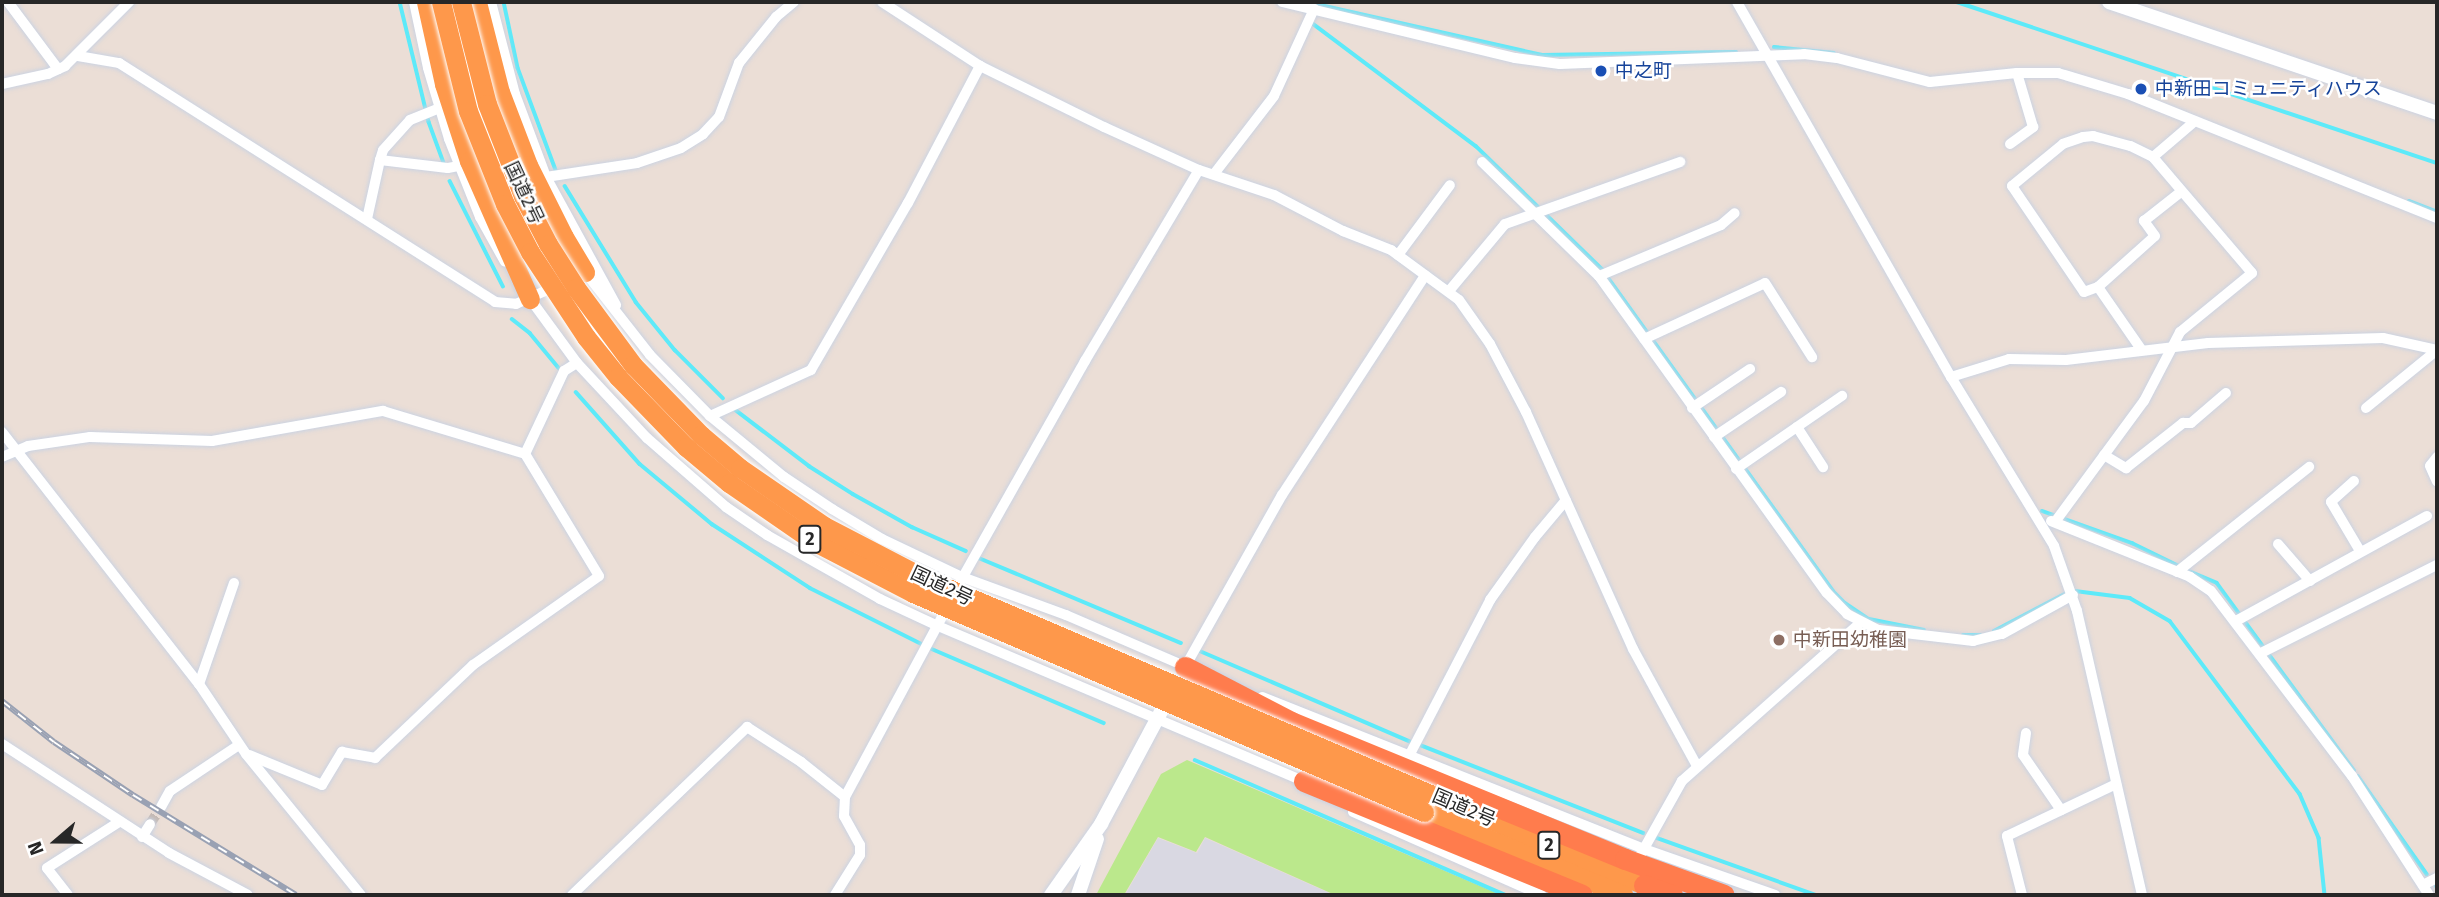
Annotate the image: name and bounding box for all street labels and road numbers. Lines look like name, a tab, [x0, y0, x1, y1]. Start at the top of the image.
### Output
street label: 国道2号	[500, 158, 548, 228]
road number: 2	[798, 524, 822, 554]
street label: 国道2号	[907, 562, 977, 610]
street label: 国道2号	[1429, 785, 1499, 831]
road number: 2	[1537, 830, 1561, 860]

